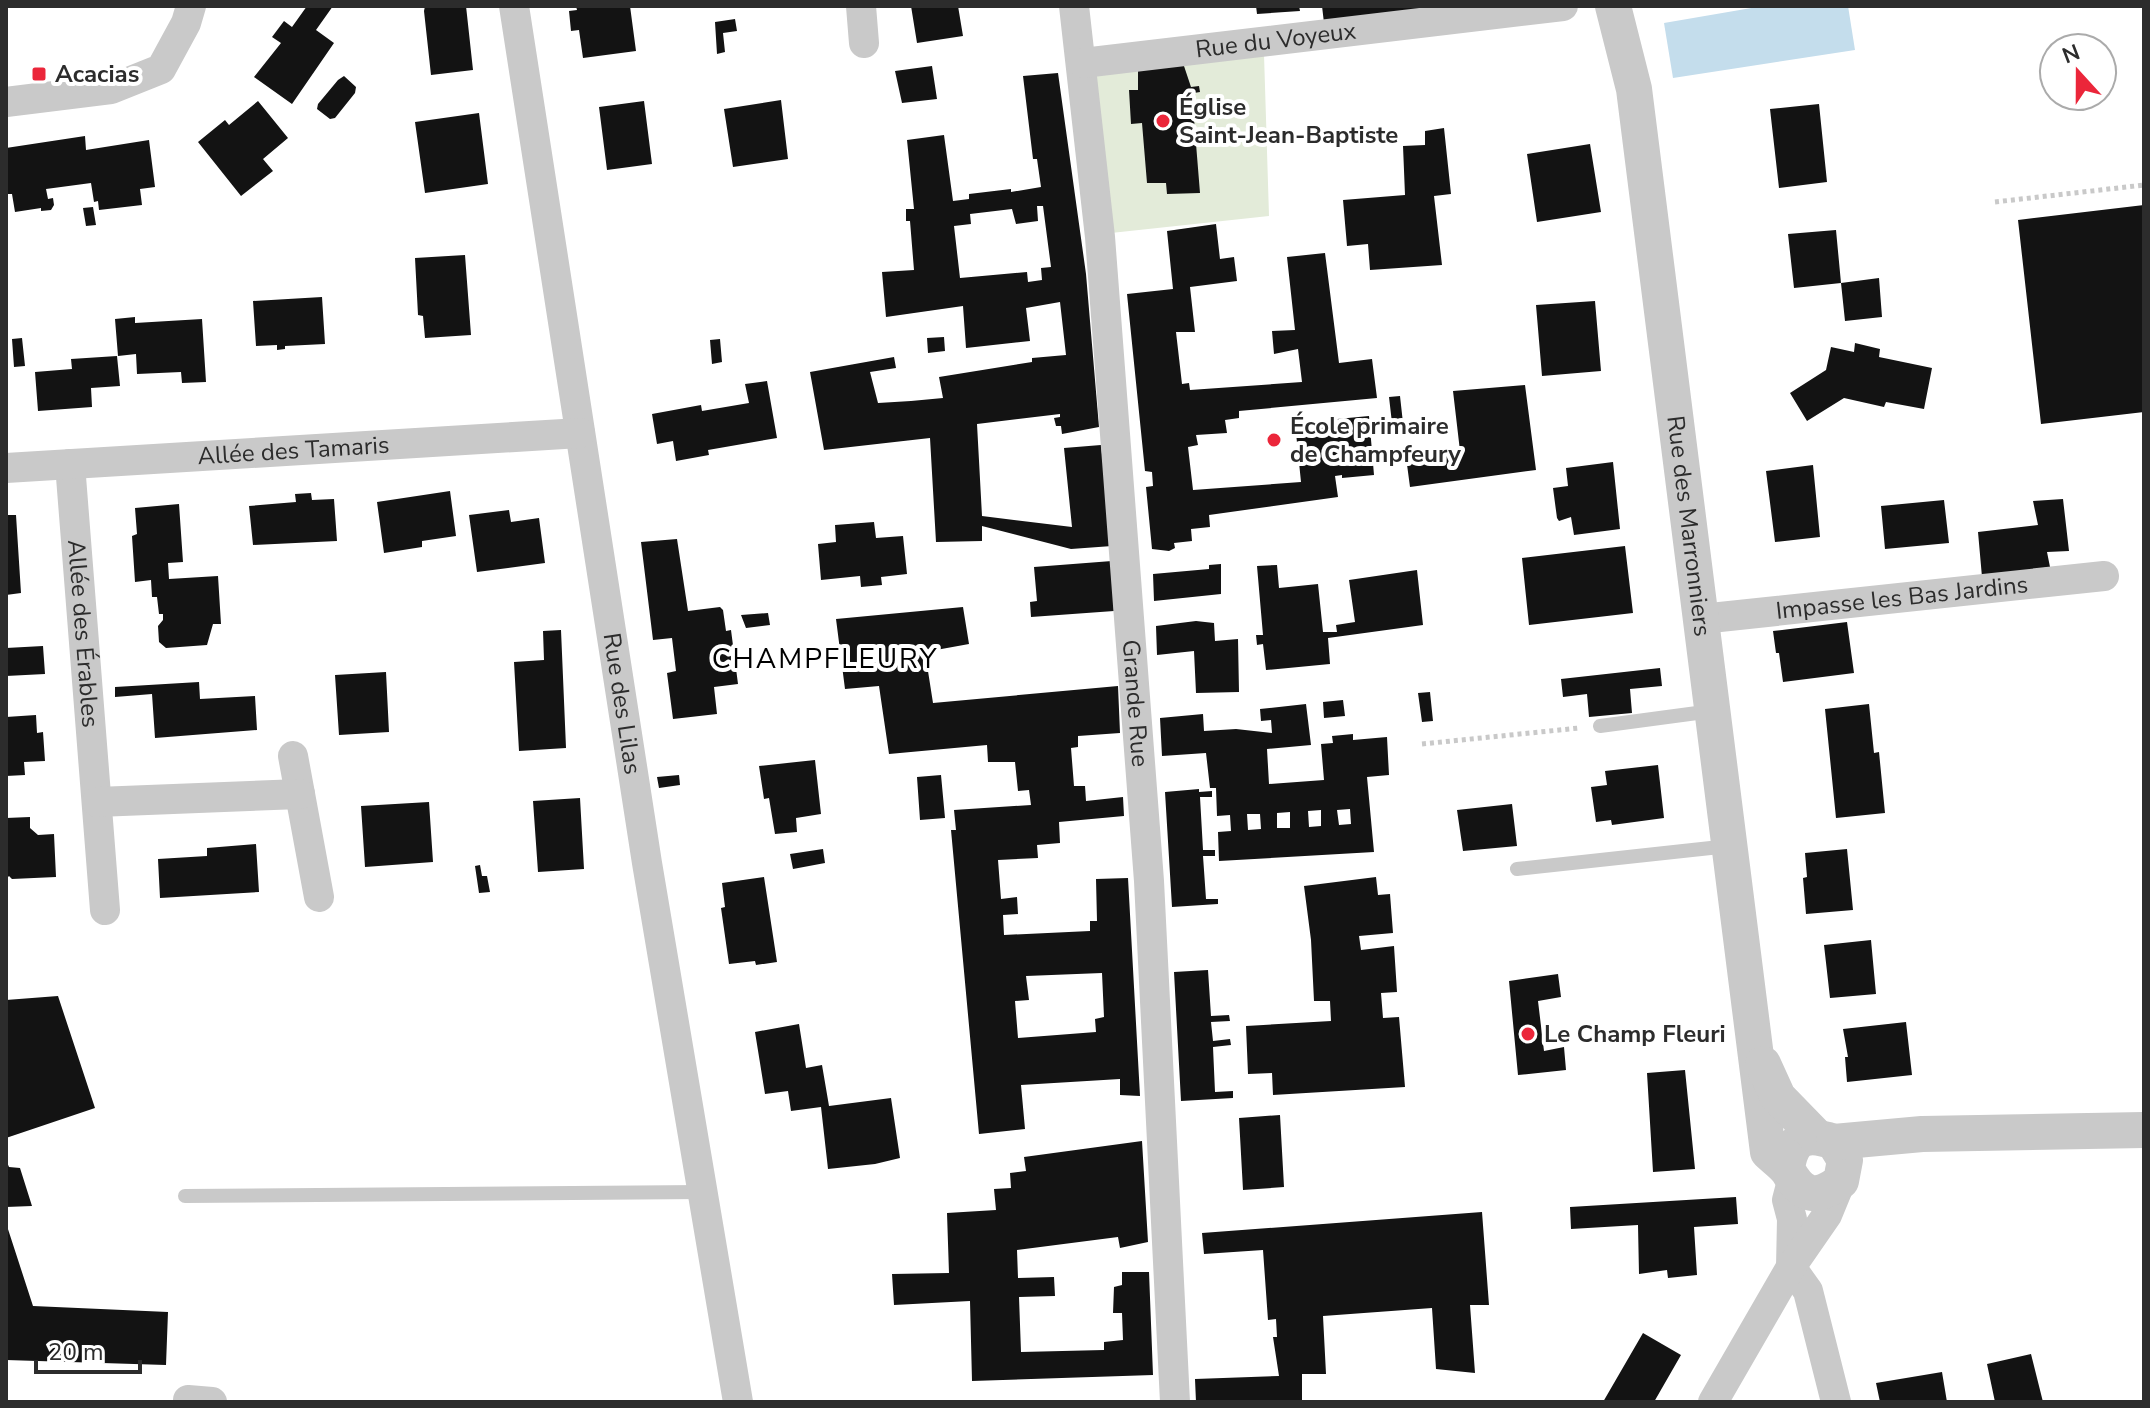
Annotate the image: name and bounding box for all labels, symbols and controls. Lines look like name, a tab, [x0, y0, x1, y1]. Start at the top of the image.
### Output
street label: Rue du Voyeux	[1194, 15, 1358, 66]
north arrow	[2038, 32, 2118, 112]
text: N	[2058, 37, 2084, 71]
place label: Acacias	[55, 58, 139, 90]
marker: Acacias	[30, 65, 48, 83]
place label: Église Saint-Jean-Baptiste	[1179, 91, 1398, 151]
marker: Église Saint-Jean-Baptiste	[1154, 112, 1172, 130]
place label: École primaire de Champfeury	[1290, 410, 1461, 470]
street label: Rue des Marronniers	[1659, 414, 1719, 638]
street label: Allée des Tamaris	[197, 429, 390, 472]
marker: École primaire de Champfeury	[1265, 431, 1283, 449]
street label: Allée des Érables	[60, 538, 107, 729]
street label: Impasse les Bas Jardins	[1774, 568, 2030, 627]
street label: Rue des Lilas	[595, 631, 649, 777]
street label: Grande Rue	[1115, 638, 1156, 768]
district label: CHAMPFLEURY	[712, 640, 938, 678]
place label: Le Champ Fleuri	[1544, 1018, 1726, 1050]
marker: Le Champ Fleuri	[1519, 1025, 1537, 1043]
scale bar	[36, 1324, 140, 1374]
text: 20 m	[48, 1336, 104, 1368]

